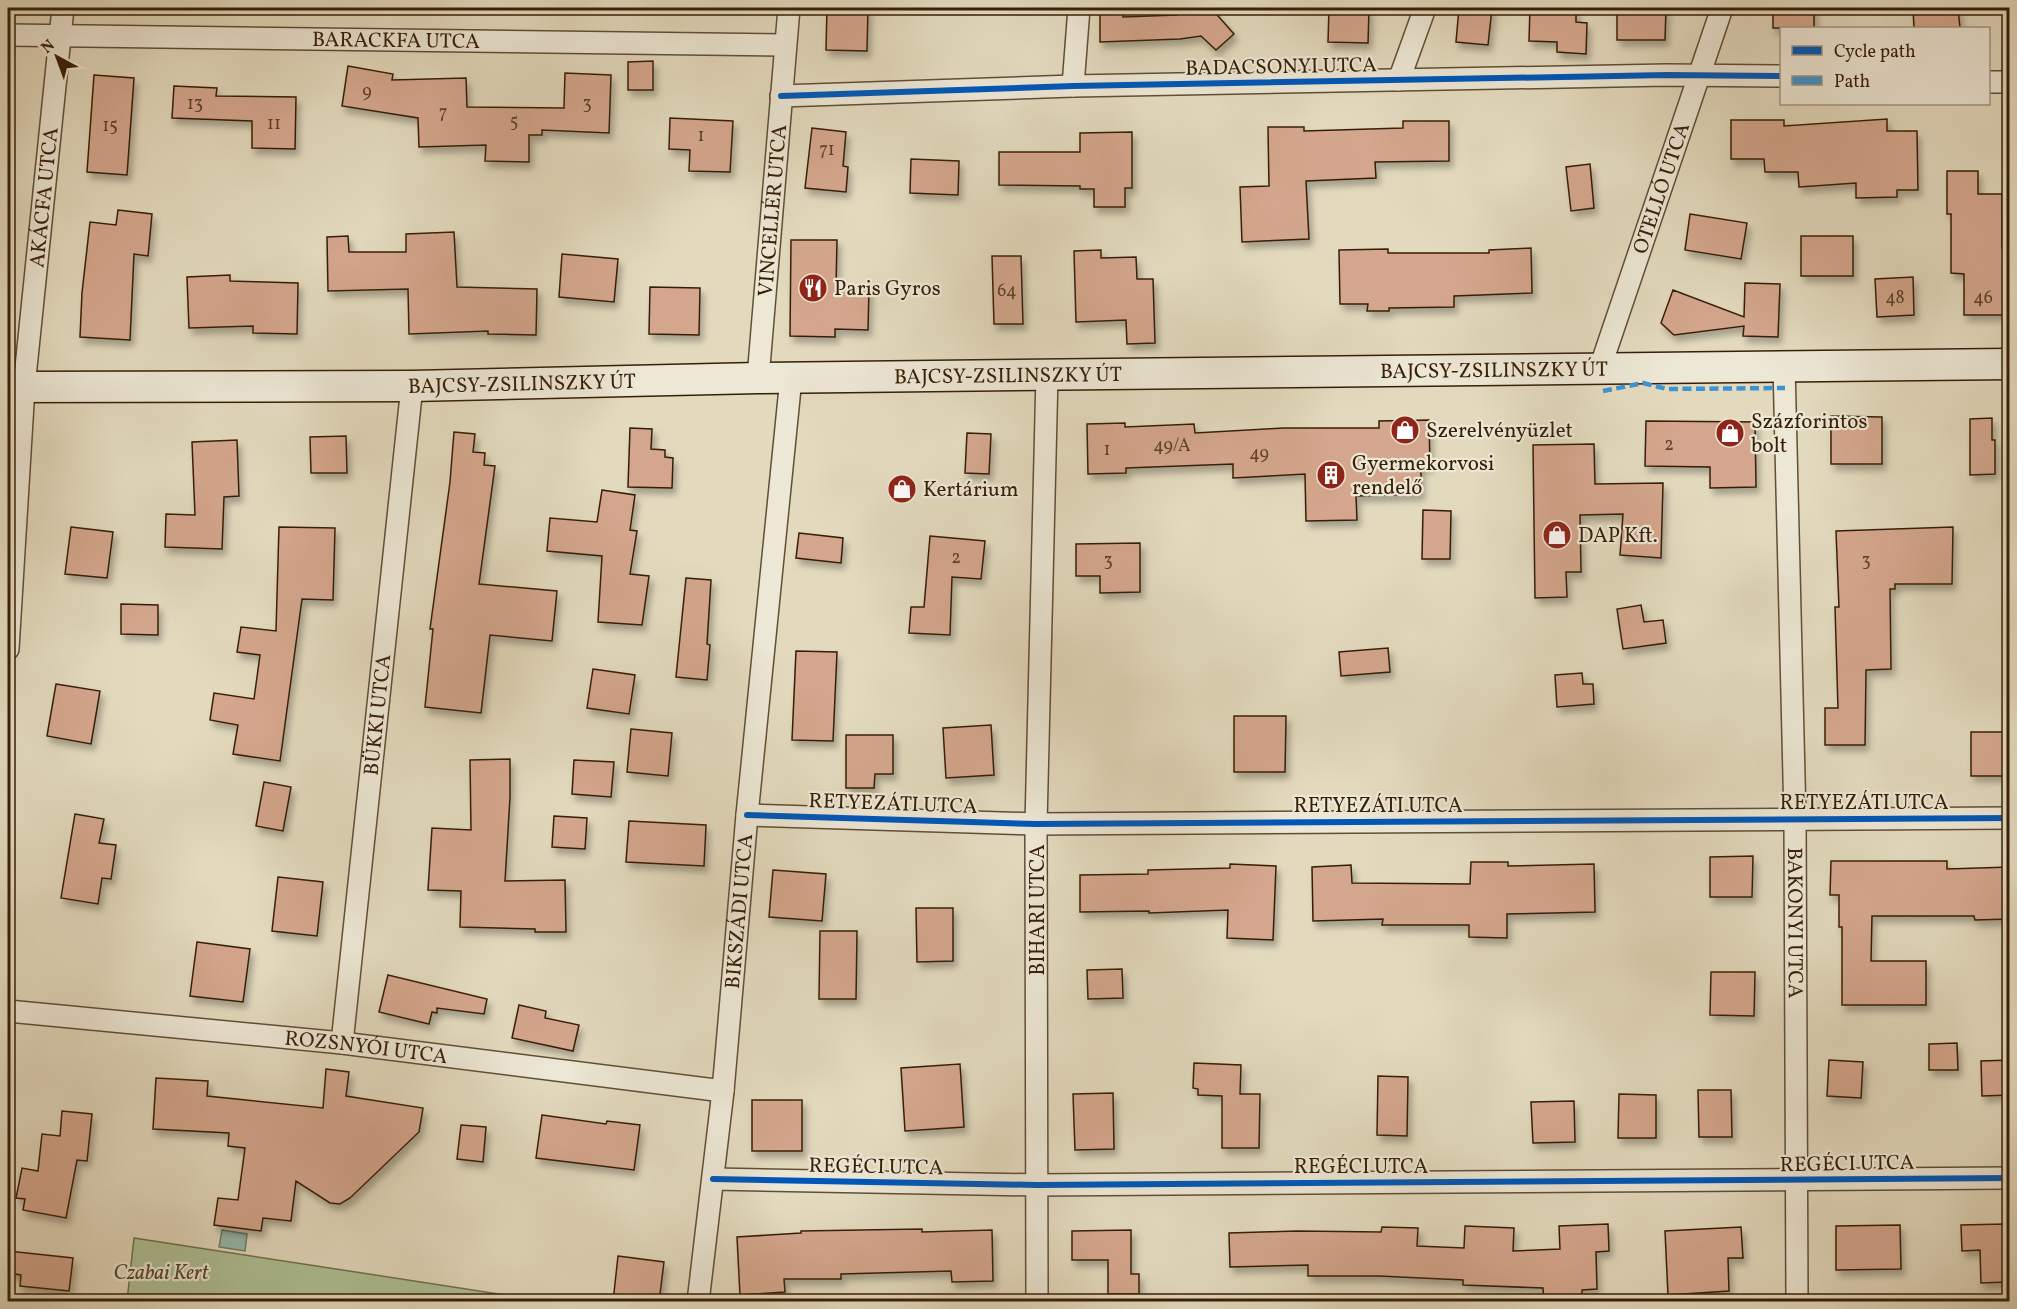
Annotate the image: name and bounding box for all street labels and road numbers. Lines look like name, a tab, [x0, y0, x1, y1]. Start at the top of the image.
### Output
street label: BARACKFA UTCA	[312, 26, 480, 57]
street label: BADACSONYI UTCA	[1185, 51, 1377, 84]
street label: OTELLÓ UTCA	[1627, 119, 1698, 258]
street label: VINCELLÉR UTCA	[752, 123, 795, 298]
street label: AKÁCFA UTCA	[23, 126, 67, 269]
street label: BAJCSY-ZSILINSZKY ÚT	[1380, 355, 1608, 387]
street label: BAJCSY-ZSILINSZKY ÚT	[894, 361, 1122, 392]
street label: BAJCSY-ZSILINSZKY ÚT	[408, 368, 636, 402]
street label: BÜKKI UTCA	[358, 653, 399, 777]
street label: RETYEZÁTI UTCA	[808, 787, 978, 822]
street label: RETYEZÁTI UTCA	[1780, 789, 1949, 818]
street label: RETYEZÁTI UTCA	[1294, 792, 1463, 821]
street label: BIKSZÁDI UTCA	[719, 832, 761, 990]
street label: BIHARI UTCA	[1024, 844, 1053, 976]
street label: BAKONYI UTCA	[1779, 847, 1809, 999]
street label: ROZSNYÓI UTCA	[283, 1025, 449, 1072]
street label: REGÉCI UTCA	[1779, 1149, 1915, 1180]
street label: REGÉCI UTCA	[808, 1152, 944, 1183]
street label: REGÉCI UTCA	[1294, 1153, 1429, 1182]

